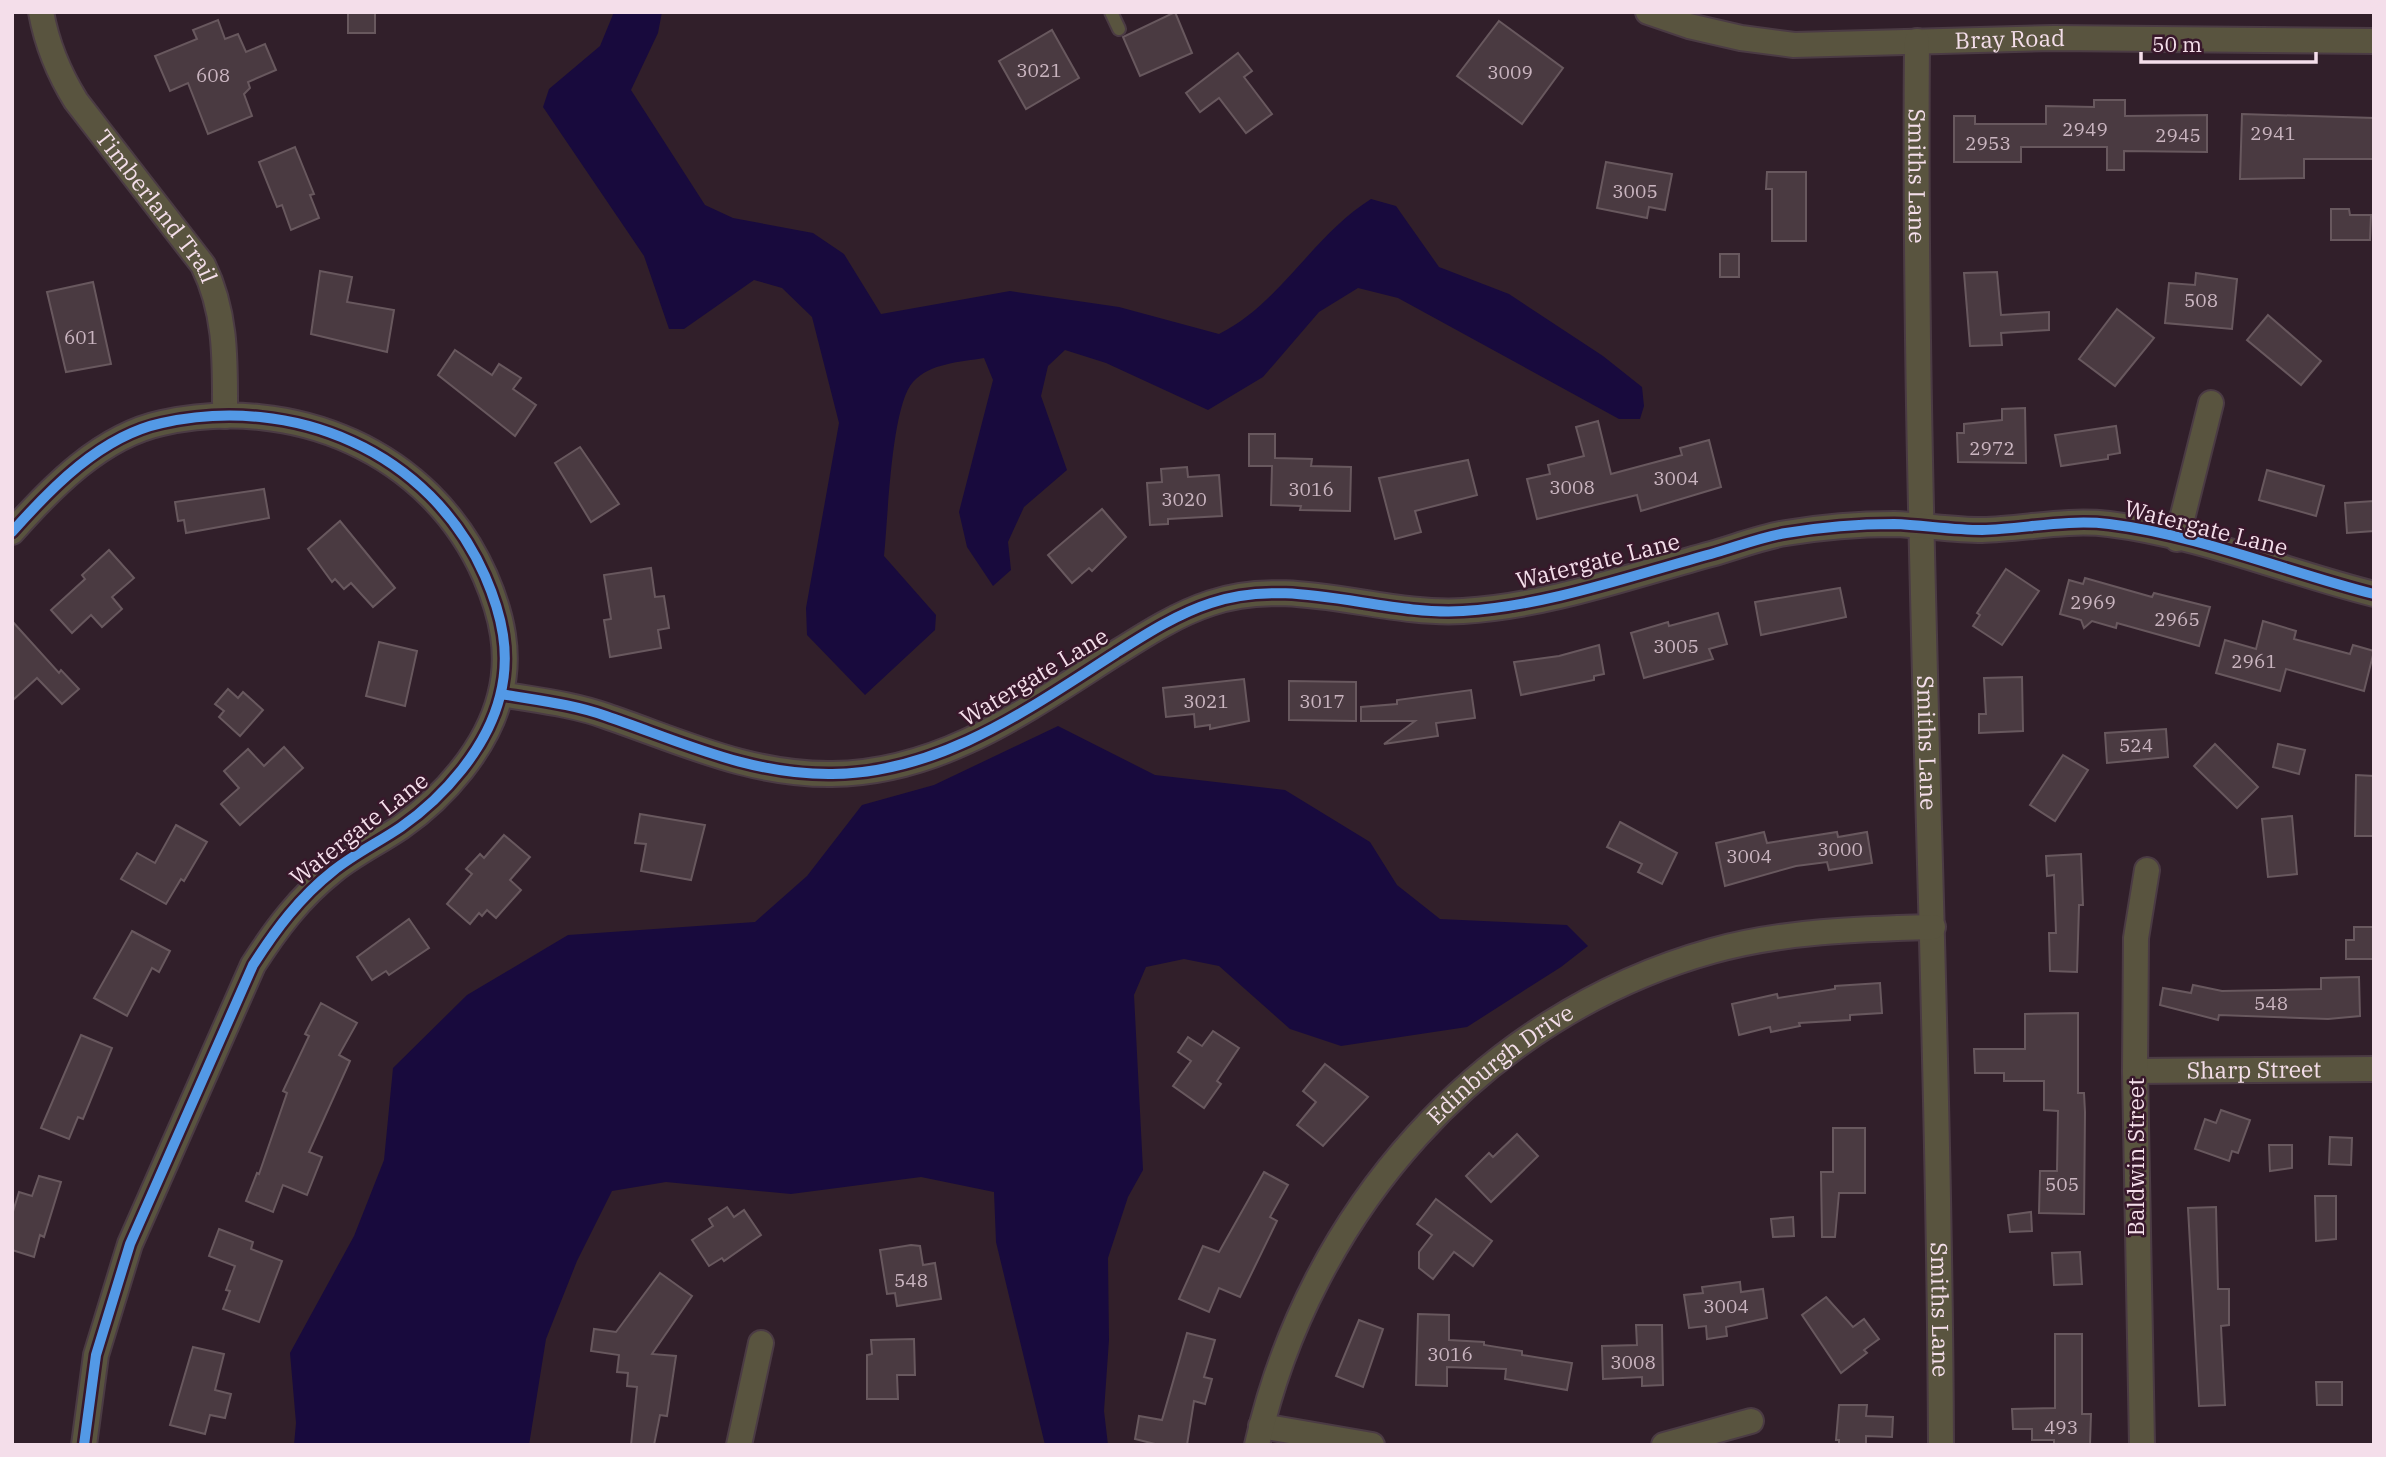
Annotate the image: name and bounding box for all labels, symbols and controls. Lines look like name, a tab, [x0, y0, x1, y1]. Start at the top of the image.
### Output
scale bar	[2141, 21, 2316, 65]
street label: Bray Road	[1954, 22, 2065, 55]
text: 50 m	[2152, 30, 2202, 58]
house number: 3021	[1016, 58, 1062, 82]
house number: 3009	[1487, 60, 1533, 84]
house number: 608	[196, 63, 230, 87]
street label: Smiths Lane	[1903, 108, 1933, 244]
house number: 2949	[2062, 117, 2108, 141]
house number: 2941	[2250, 121, 2296, 145]
street label: Timberland Trail	[89, 123, 225, 287]
house number: 2945	[2155, 123, 2201, 147]
house number: 2953	[1965, 131, 2011, 155]
house number: 3005	[1612, 179, 1658, 203]
house number: 508	[2184, 288, 2218, 312]
house number: 601	[64, 325, 98, 349]
house number: 2972	[1969, 436, 2015, 460]
house number: 3004	[1653, 466, 1699, 490]
house number: 3008	[1549, 475, 1595, 499]
house number: 3016	[1288, 477, 1334, 501]
house number: 3020	[1161, 487, 1207, 511]
street label: Watergate Lane	[2121, 492, 2291, 562]
street label: Watergate Lane	[1513, 525, 1683, 595]
house number: 2969	[2070, 590, 2116, 614]
house number: 2965	[2154, 607, 2200, 631]
street label: Watergate Lane	[954, 620, 1113, 732]
house number: 3005	[1653, 634, 1699, 658]
house number: 2961	[2231, 649, 2277, 673]
street label: Smiths Lane	[1911, 675, 1945, 811]
house number: 3021	[1183, 689, 1229, 713]
house number: 3017	[1299, 689, 1345, 713]
house number: 524	[2119, 733, 2153, 757]
street label: Watergate Lane	[283, 765, 434, 892]
house number: 3000	[1817, 837, 1863, 861]
house number: 3004	[1726, 844, 1772, 868]
house number: 548	[2254, 991, 2288, 1015]
street label: Edinburgh Drive	[1420, 997, 1578, 1131]
street label: Sharp Street	[2186, 1053, 2321, 1085]
street label: Baldwin Street	[2120, 1078, 2150, 1236]
house number: 505	[2045, 1172, 2079, 1196]
street label: Smiths Lane	[1925, 1242, 1957, 1377]
house number: 548	[894, 1268, 928, 1292]
house number: 3004	[1703, 1294, 1749, 1318]
house number: 3016	[1427, 1342, 1473, 1366]
house number: 3008	[1610, 1350, 1656, 1374]
house number: 493	[2044, 1415, 2078, 1439]

